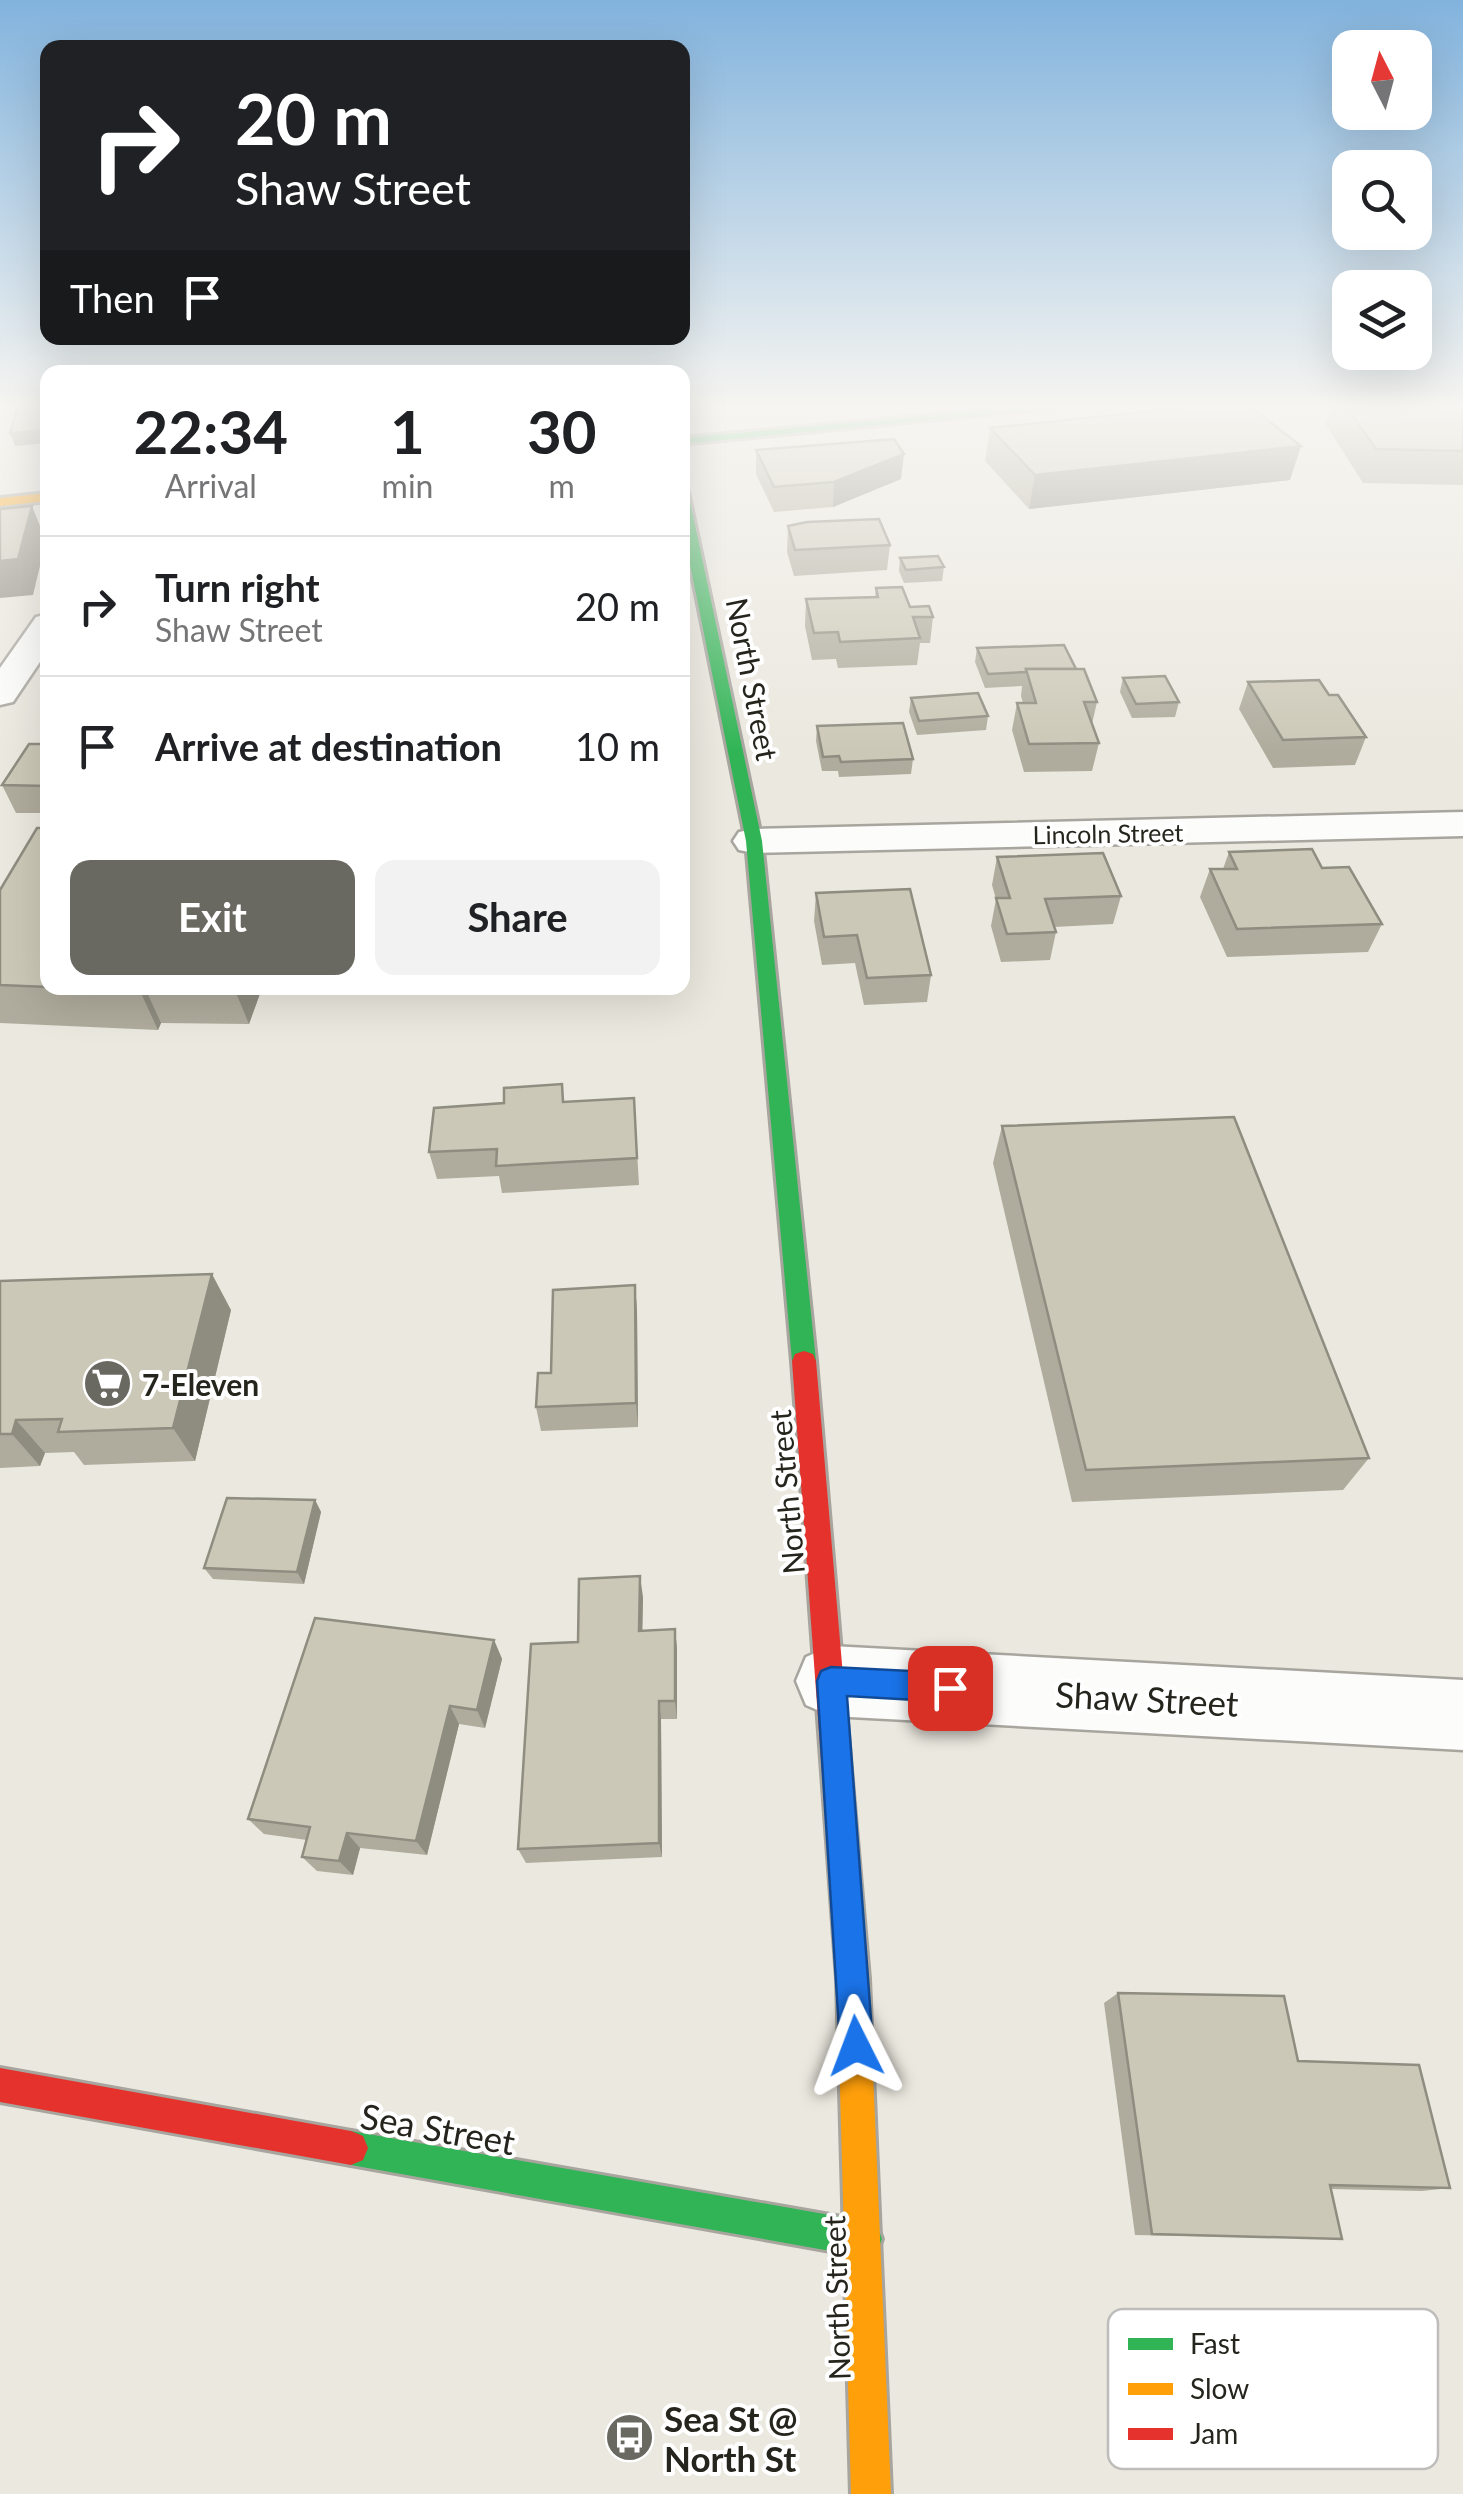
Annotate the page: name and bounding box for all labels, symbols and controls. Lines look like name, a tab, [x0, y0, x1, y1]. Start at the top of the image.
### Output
north arrow	[1332, 30, 1432, 130]
map controls	[1332, 30, 1432, 370]
text: 20 m	[235, 76, 392, 160]
icon: right	[70, 80, 200, 210]
button: search	[1332, 150, 1432, 250]
text: Shaw Street	[235, 161, 471, 215]
icon: arrive	[175, 270, 230, 325]
button: layers	[1332, 270, 1432, 370]
text: Then	[70, 275, 155, 321]
text: 22:34	[133, 395, 288, 467]
text: 1	[390, 395, 425, 467]
text: 30	[527, 395, 597, 467]
text: Arrival	[165, 466, 257, 505]
text: min	[382, 466, 433, 505]
text: m	[549, 466, 575, 505]
text: Turn right	[155, 564, 320, 610]
icon: right	[70, 579, 125, 634]
text: 20 m	[575, 583, 660, 629]
street label: North Street	[720, 595, 786, 763]
text: Shaw Street	[155, 610, 323, 649]
icon: arrive	[70, 719, 125, 774]
text: Arrive at destination	[155, 723, 502, 769]
text: 10 m	[575, 723, 660, 769]
street label: Lincoln Street	[1032, 817, 1184, 849]
button: Exit	[70, 860, 355, 975]
button: Share	[375, 860, 660, 975]
supermarket icon: 7-Eleven	[81, 1358, 133, 1410]
place label: 7-Eleven	[142, 1366, 259, 1402]
street label: North Street	[761, 1408, 811, 1576]
pin	[908, 1646, 993, 1731]
icon: arrive	[923, 1661, 978, 1716]
street label: Shaw Street	[1054, 1672, 1240, 1724]
position arrow	[804, 1994, 908, 2098]
street label: Sea Street	[358, 2094, 519, 2162]
street label: North Street	[815, 2215, 857, 2381]
legend	[1108, 2309, 1438, 2469]
text: Fast	[1190, 2326, 1240, 2360]
text: Slow	[1190, 2371, 1249, 2405]
place label: Sea St @ North St	[664, 2397, 798, 2479]
bus stop icon: Sea St @ North St	[603, 2412, 655, 2464]
text: Jam	[1190, 2416, 1238, 2450]

